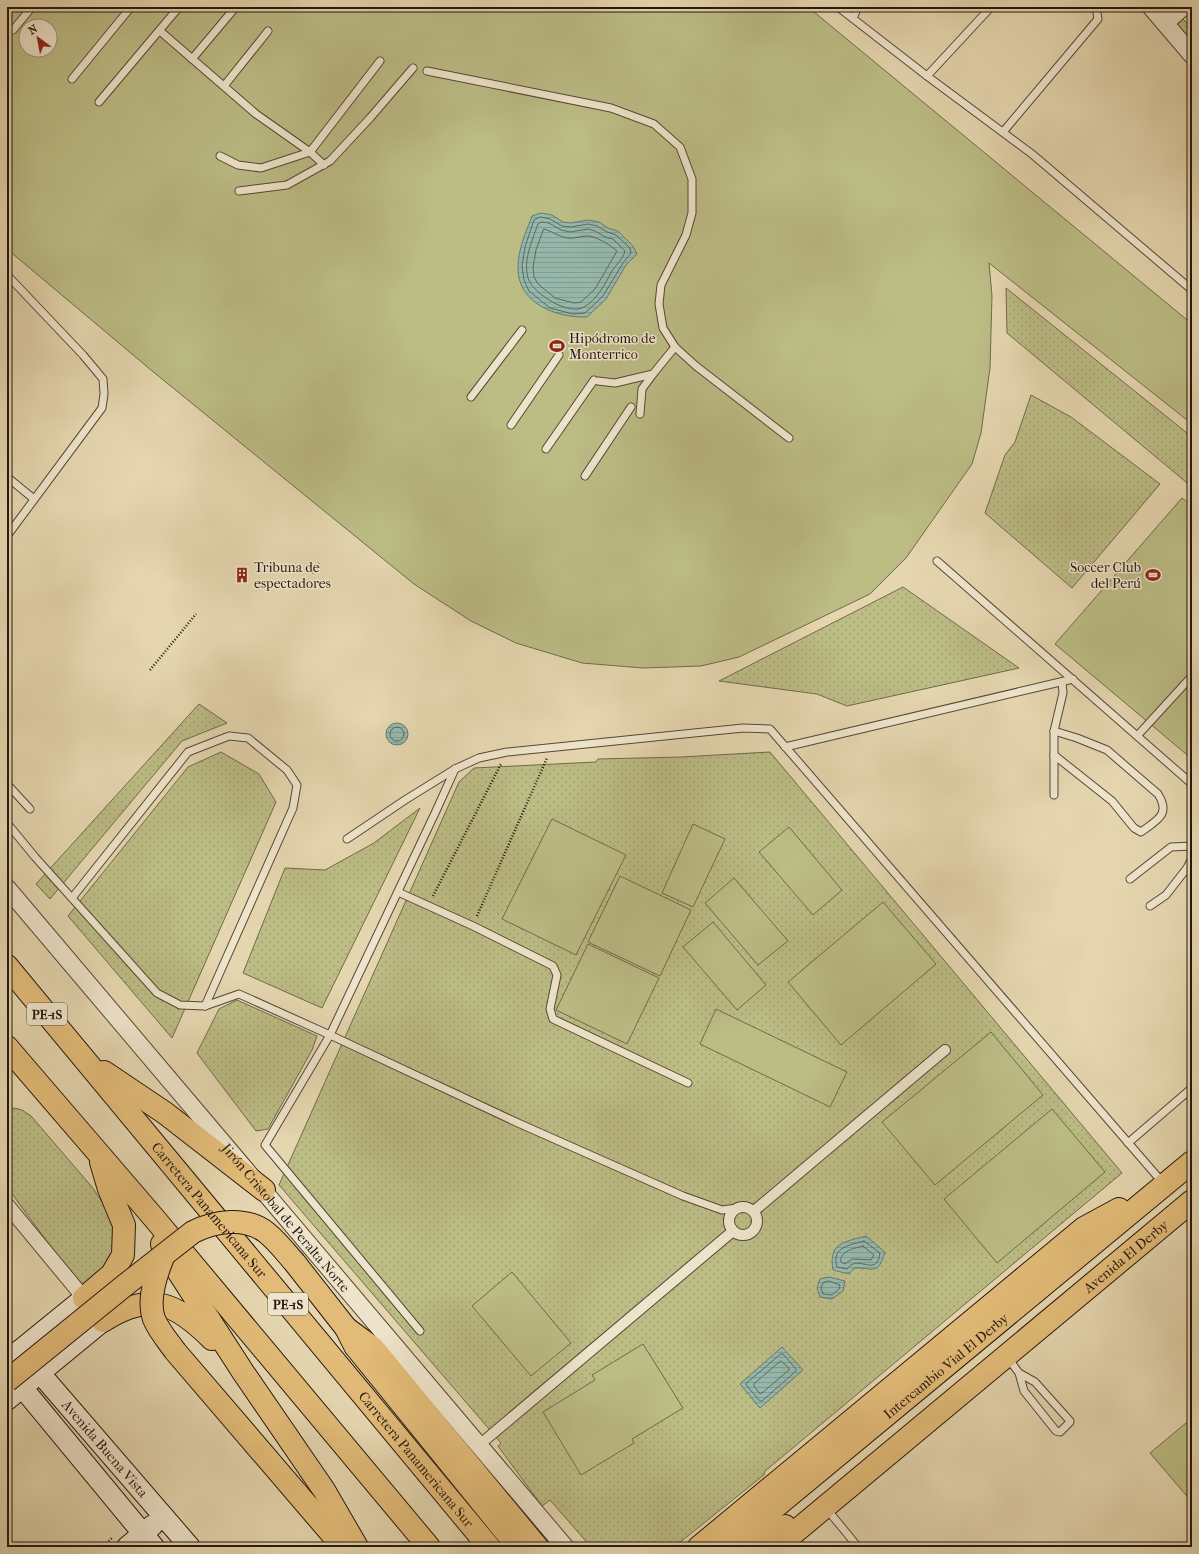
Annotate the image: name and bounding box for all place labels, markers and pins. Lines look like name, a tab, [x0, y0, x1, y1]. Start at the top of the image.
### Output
place label: Hipódromo de Monterrico	[569, 330, 656, 363]
sports icon: Hipódromo de Monterrico	[548, 337, 566, 355]
place label: Tribuna de espectadores	[254, 559, 331, 592]
place label: Soccer Club del Perú	[1070, 559, 1141, 592]
building icon: Tribuna de espectadores	[233, 566, 251, 584]
sports icon: Soccer Club del Perú	[1144, 566, 1162, 584]

